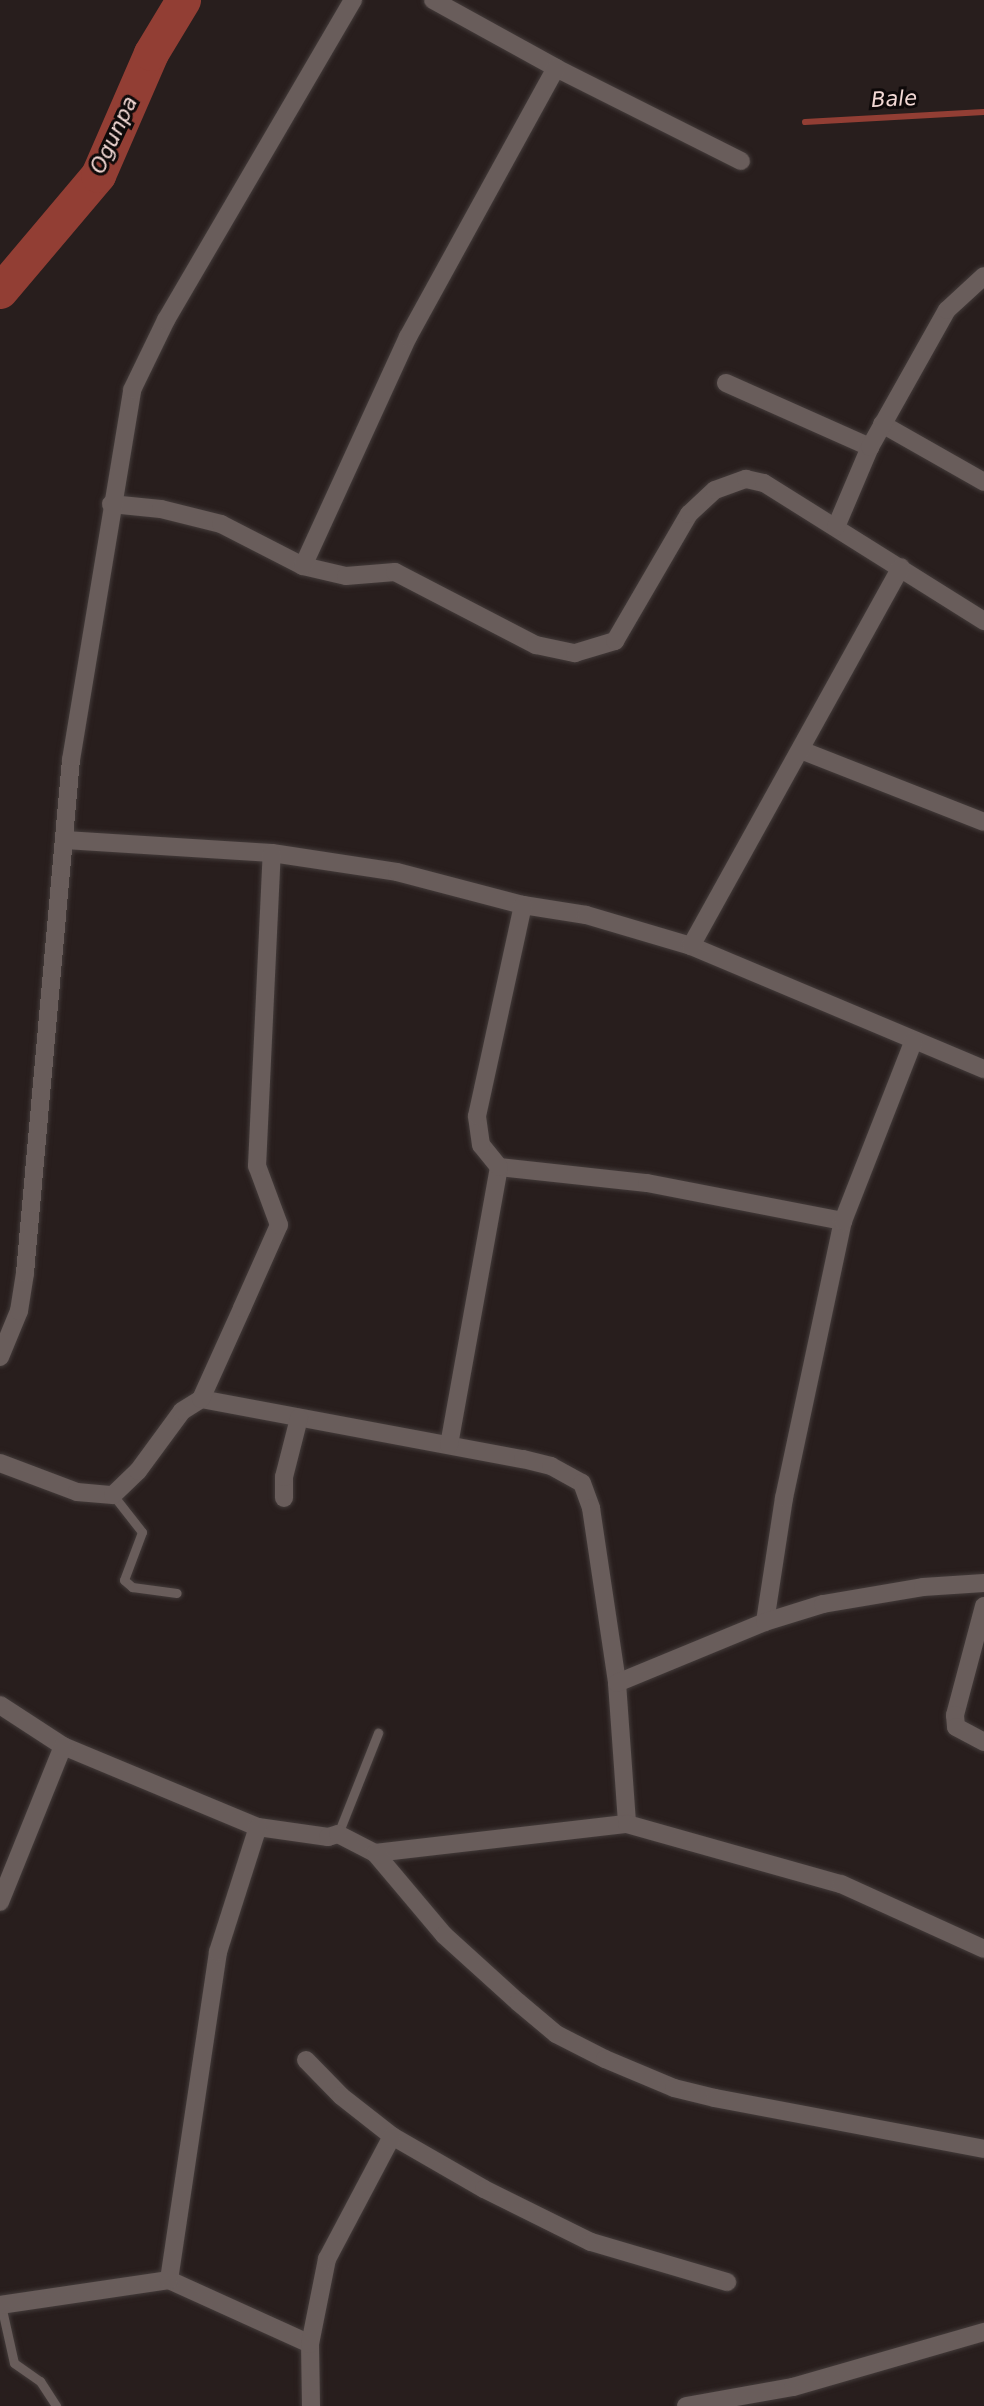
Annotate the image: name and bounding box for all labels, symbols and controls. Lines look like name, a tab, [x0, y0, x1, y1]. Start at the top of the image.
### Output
water label: Bale	[870, 85, 918, 113]
water label: Ogunpa	[85, 92, 143, 178]

